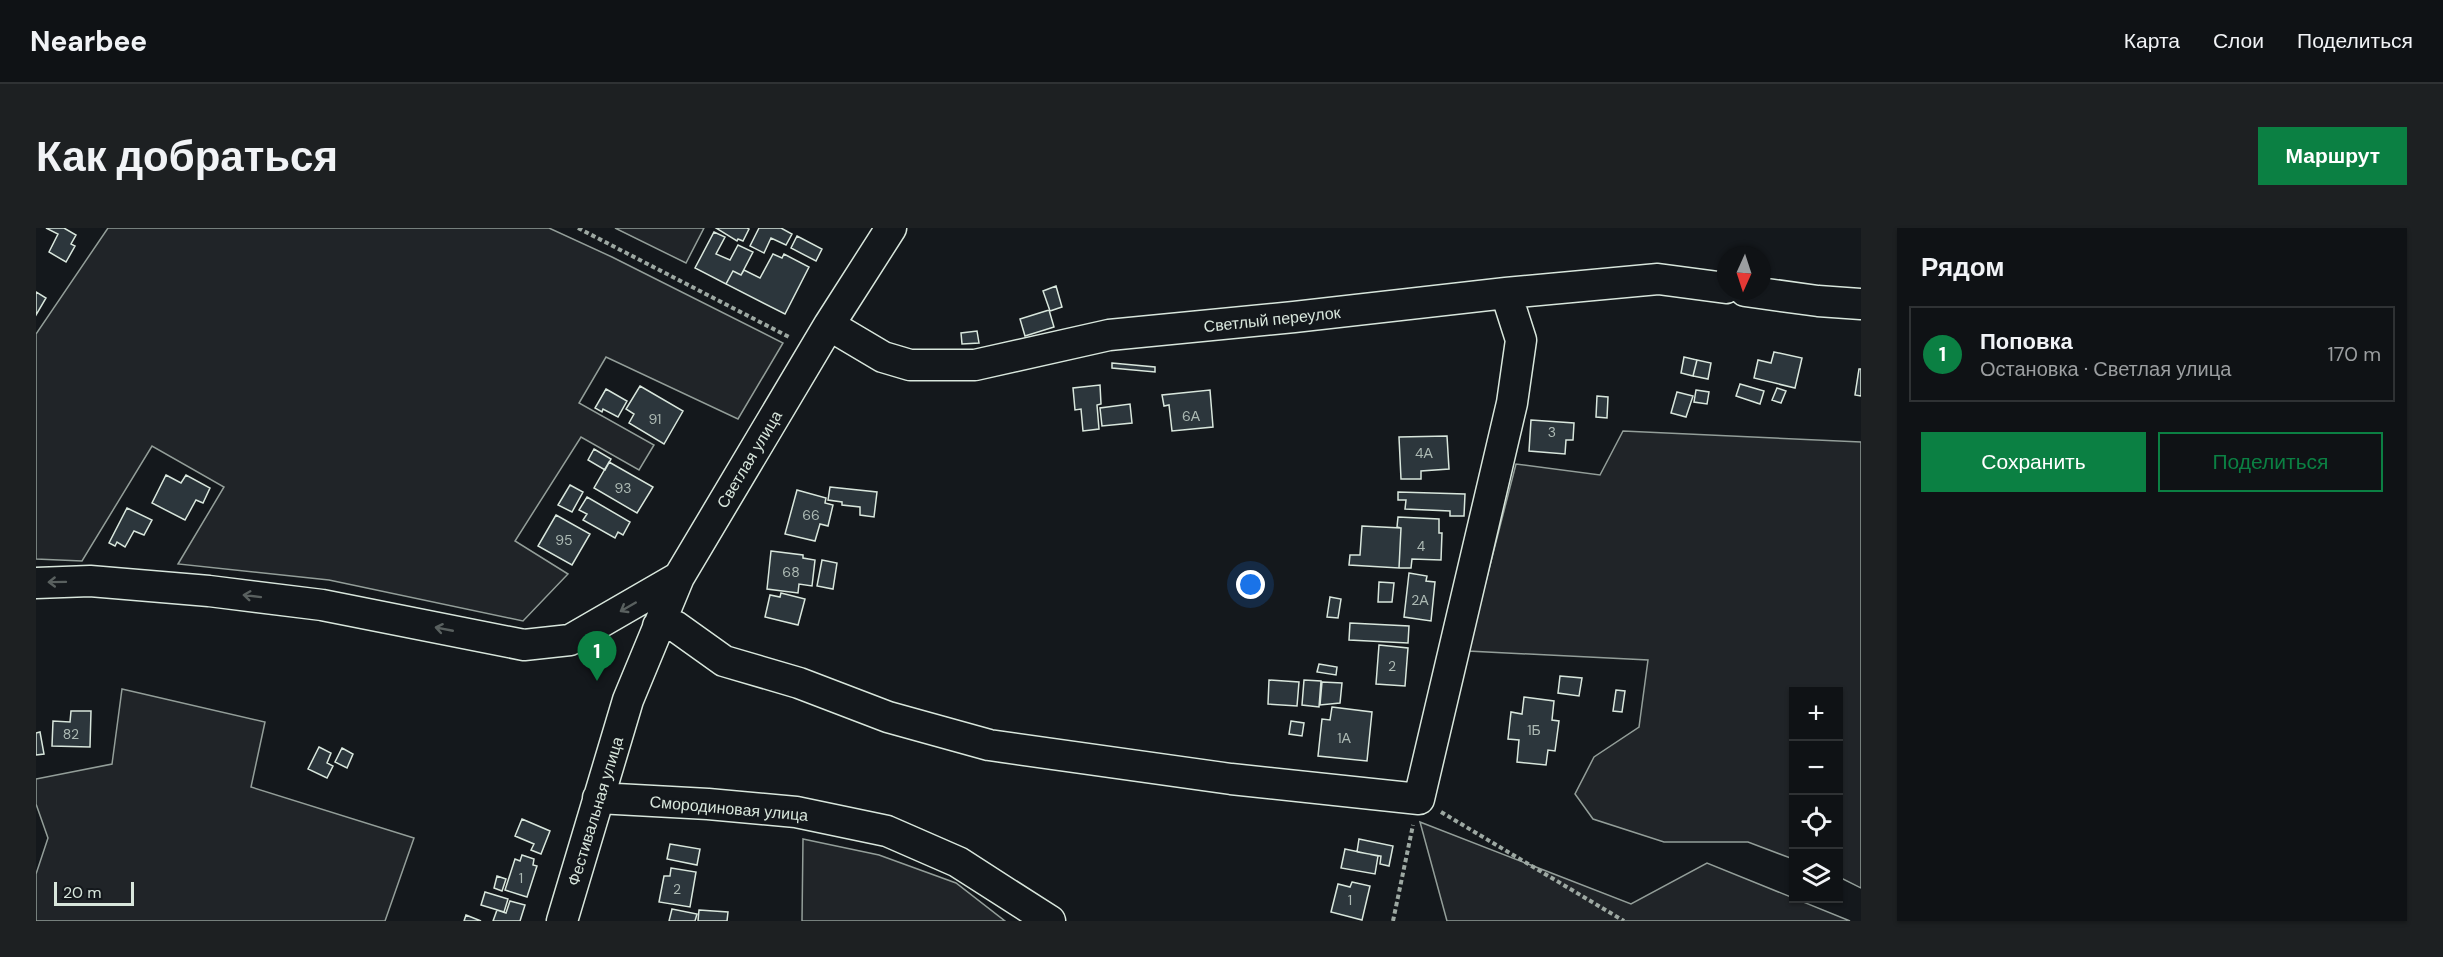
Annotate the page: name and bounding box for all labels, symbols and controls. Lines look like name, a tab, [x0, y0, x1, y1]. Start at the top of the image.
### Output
text: Nearbee	[30, 23, 147, 60]
text: Карта	[2124, 27, 2180, 55]
text: Слои	[2213, 27, 2264, 55]
text: Поделиться	[2297, 27, 2413, 55]
button: Маршрут	[2258, 127, 2407, 185]
text: Как добраться	[36, 129, 338, 184]
north arrow	[1717, 246, 1771, 300]
text: Рядом	[1921, 250, 2004, 284]
street label: Светлый переулок	[1203, 302, 1343, 337]
text: Поповка	[1980, 327, 2073, 356]
text: 1	[1939, 341, 1946, 367]
text: 170 m	[2328, 341, 2381, 367]
text: Остановка · Светлая улица	[1980, 356, 2231, 382]
street label: Светлая улица	[712, 406, 787, 512]
house number: 6А	[1182, 407, 1201, 425]
house number: 91	[649, 410, 661, 428]
house number: 3	[1548, 423, 1556, 441]
button: Сохранить	[1921, 432, 2146, 492]
button: Поделиться	[2158, 432, 2383, 492]
house number: 4А	[1415, 444, 1434, 462]
house number: 93	[615, 479, 631, 497]
house number: 66	[802, 506, 820, 524]
house number: 95	[555, 531, 573, 549]
house number: 4	[1417, 537, 1426, 555]
house number: 68	[782, 563, 800, 581]
your location	[1236, 570, 1265, 599]
one-way arrow	[48, 577, 68, 588]
one-way arrow	[242, 591, 262, 602]
house number: 2А	[1411, 591, 1429, 609]
one-way arrow	[620, 601, 637, 613]
one-way arrow	[434, 623, 454, 634]
pin: 1	[578, 632, 616, 681]
house number: 2	[1388, 657, 1396, 675]
map controls	[1789, 687, 1843, 903]
button: +	[1789, 687, 1843, 741]
house number: 1Б	[1527, 721, 1541, 739]
house number: 82	[63, 725, 79, 743]
house number: 1А	[1337, 729, 1352, 747]
street label: Фестивальная улица	[563, 734, 628, 888]
button: −	[1789, 741, 1843, 795]
street label: Смородиновая улица	[649, 791, 809, 826]
button: locate	[1789, 795, 1843, 849]
button: layers	[1789, 849, 1843, 903]
house number: 1	[519, 869, 523, 887]
scale bar	[54, 879, 134, 906]
house number: 2	[673, 880, 681, 898]
text: 20 m	[63, 882, 102, 903]
house number: 1	[1348, 891, 1352, 909]

